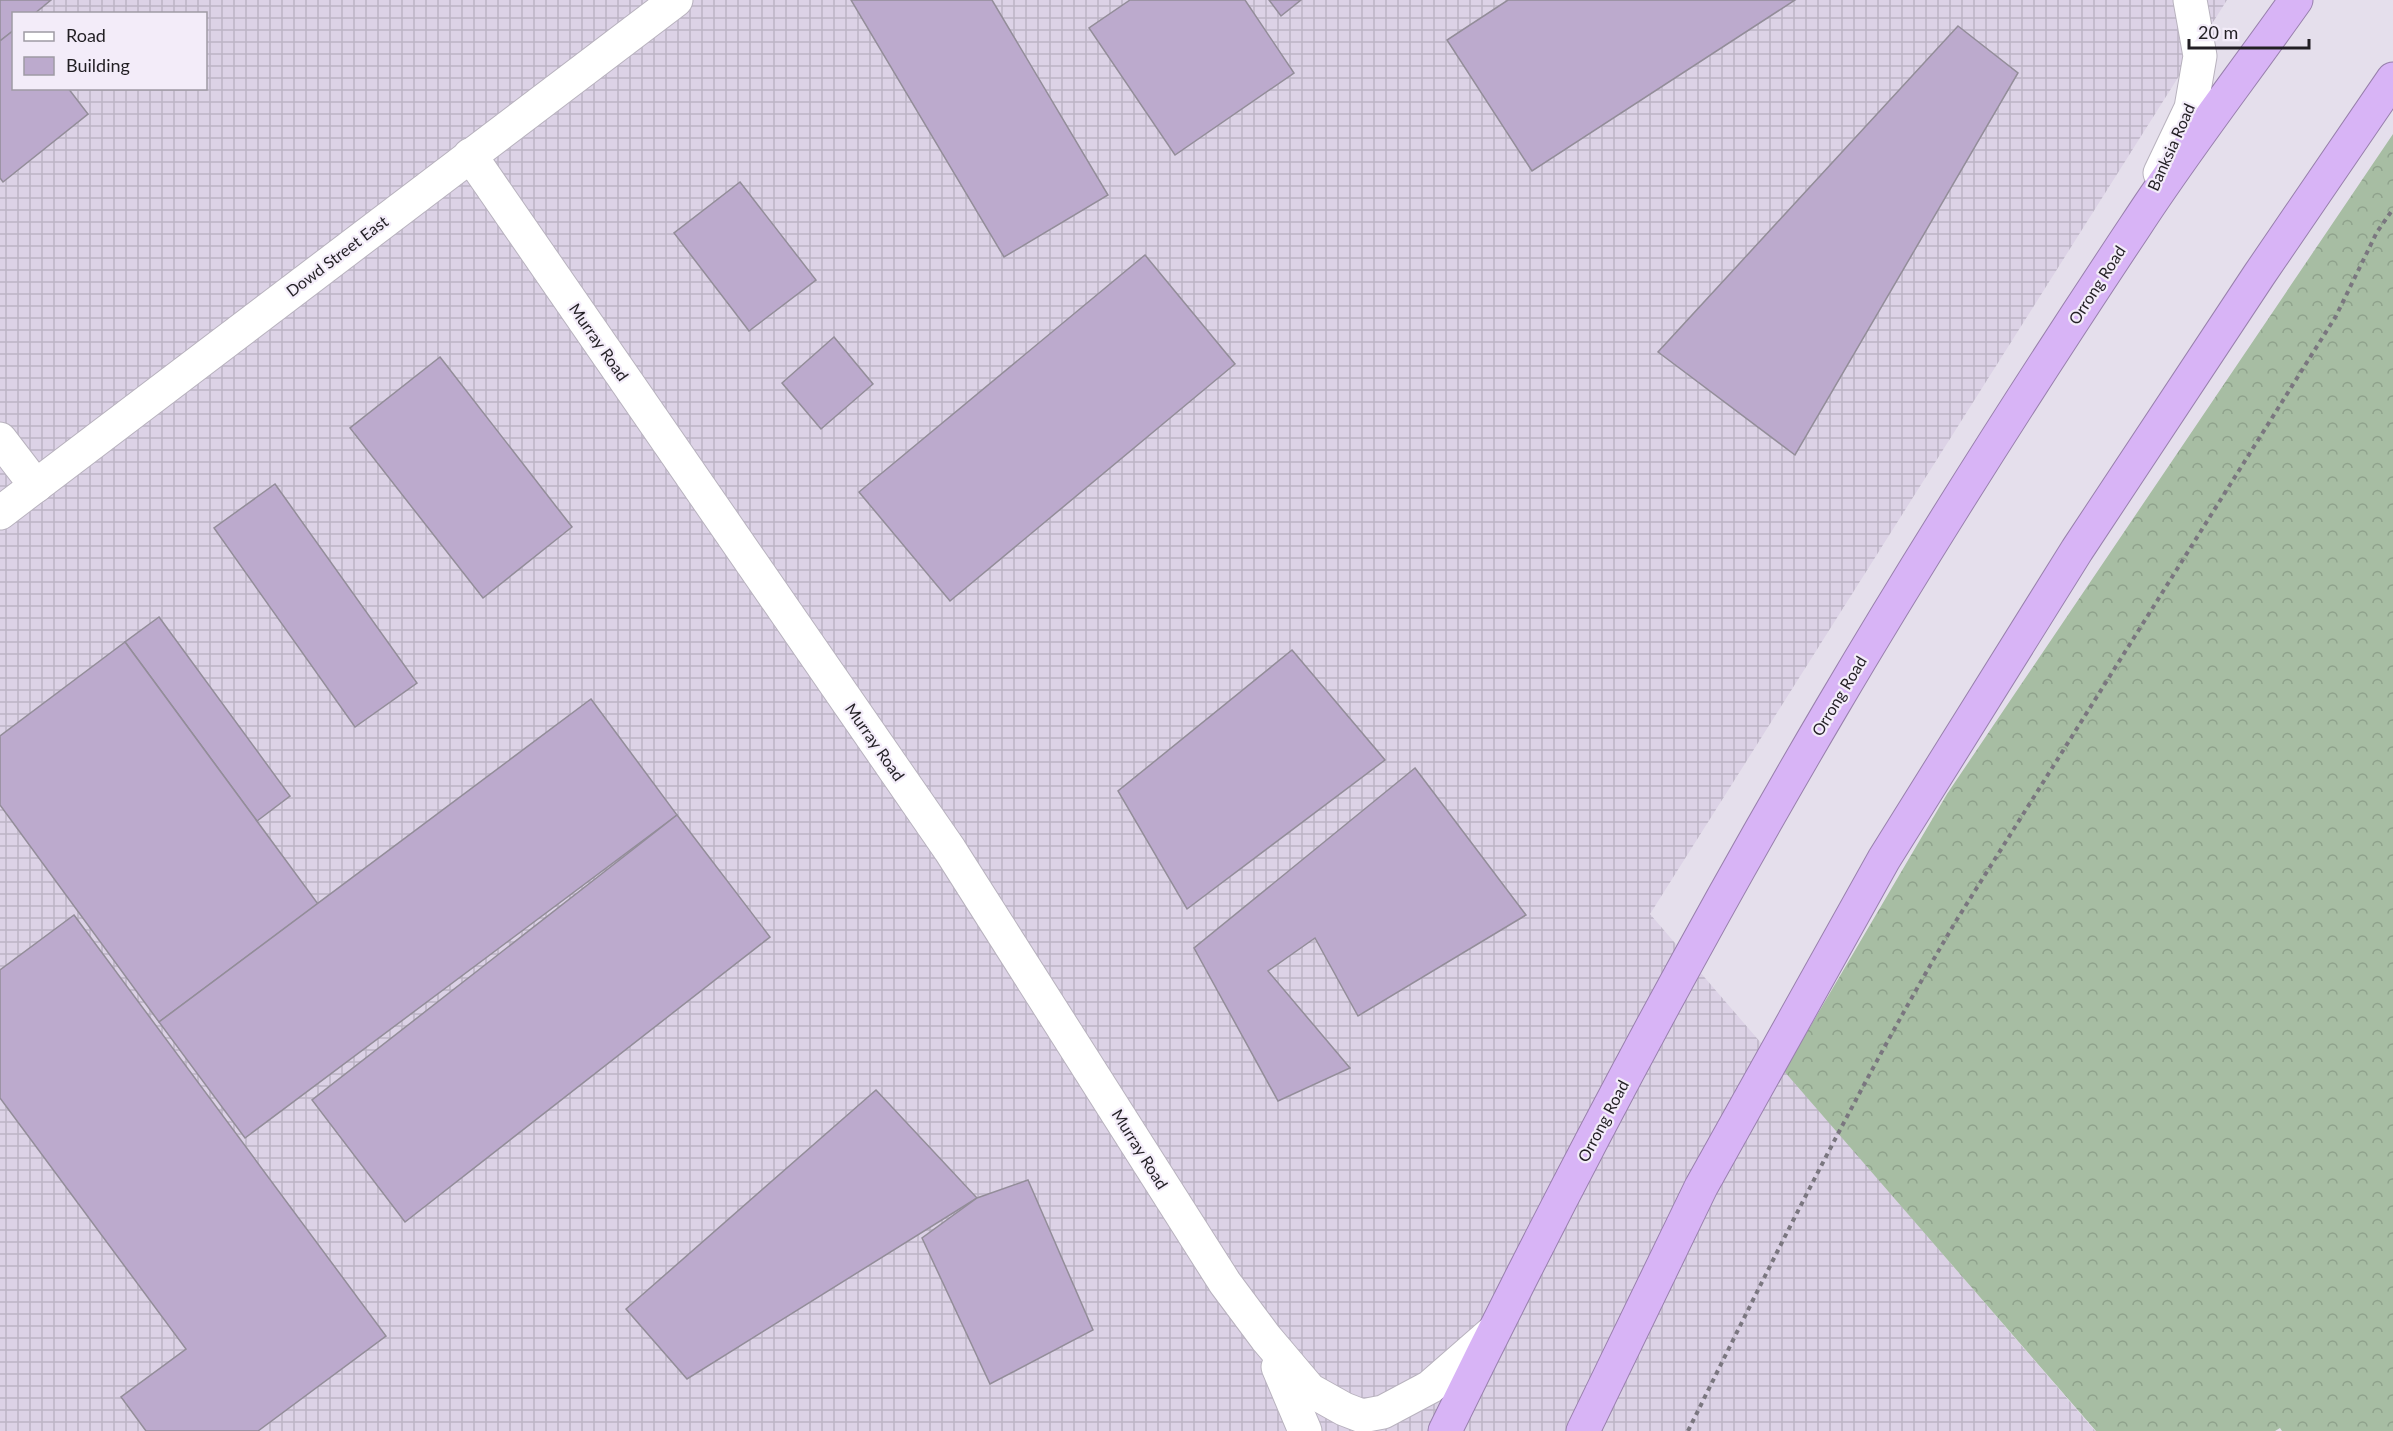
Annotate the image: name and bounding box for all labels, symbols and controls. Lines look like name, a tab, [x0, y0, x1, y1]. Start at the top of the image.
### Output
legend	[12, 12, 207, 90]
scale bar	[2189, 12, 2309, 50]
text: 20 m	[2198, 21, 2238, 43]
text: Road	[66, 24, 106, 46]
text: Building	[66, 54, 130, 76]
street label: Banksia Road	[2143, 100, 2198, 193]
street label: Dowd Street East	[282, 211, 392, 300]
street label: Orrong Road	[2064, 242, 2129, 328]
street label: Murray Road	[566, 299, 633, 384]
street label: Orrong Road	[1807, 652, 1870, 739]
street label: Murray Road	[842, 699, 909, 784]
street label: Orrong Road	[1573, 1077, 1632, 1165]
street label: Murray Road	[1108, 1105, 1172, 1192]

